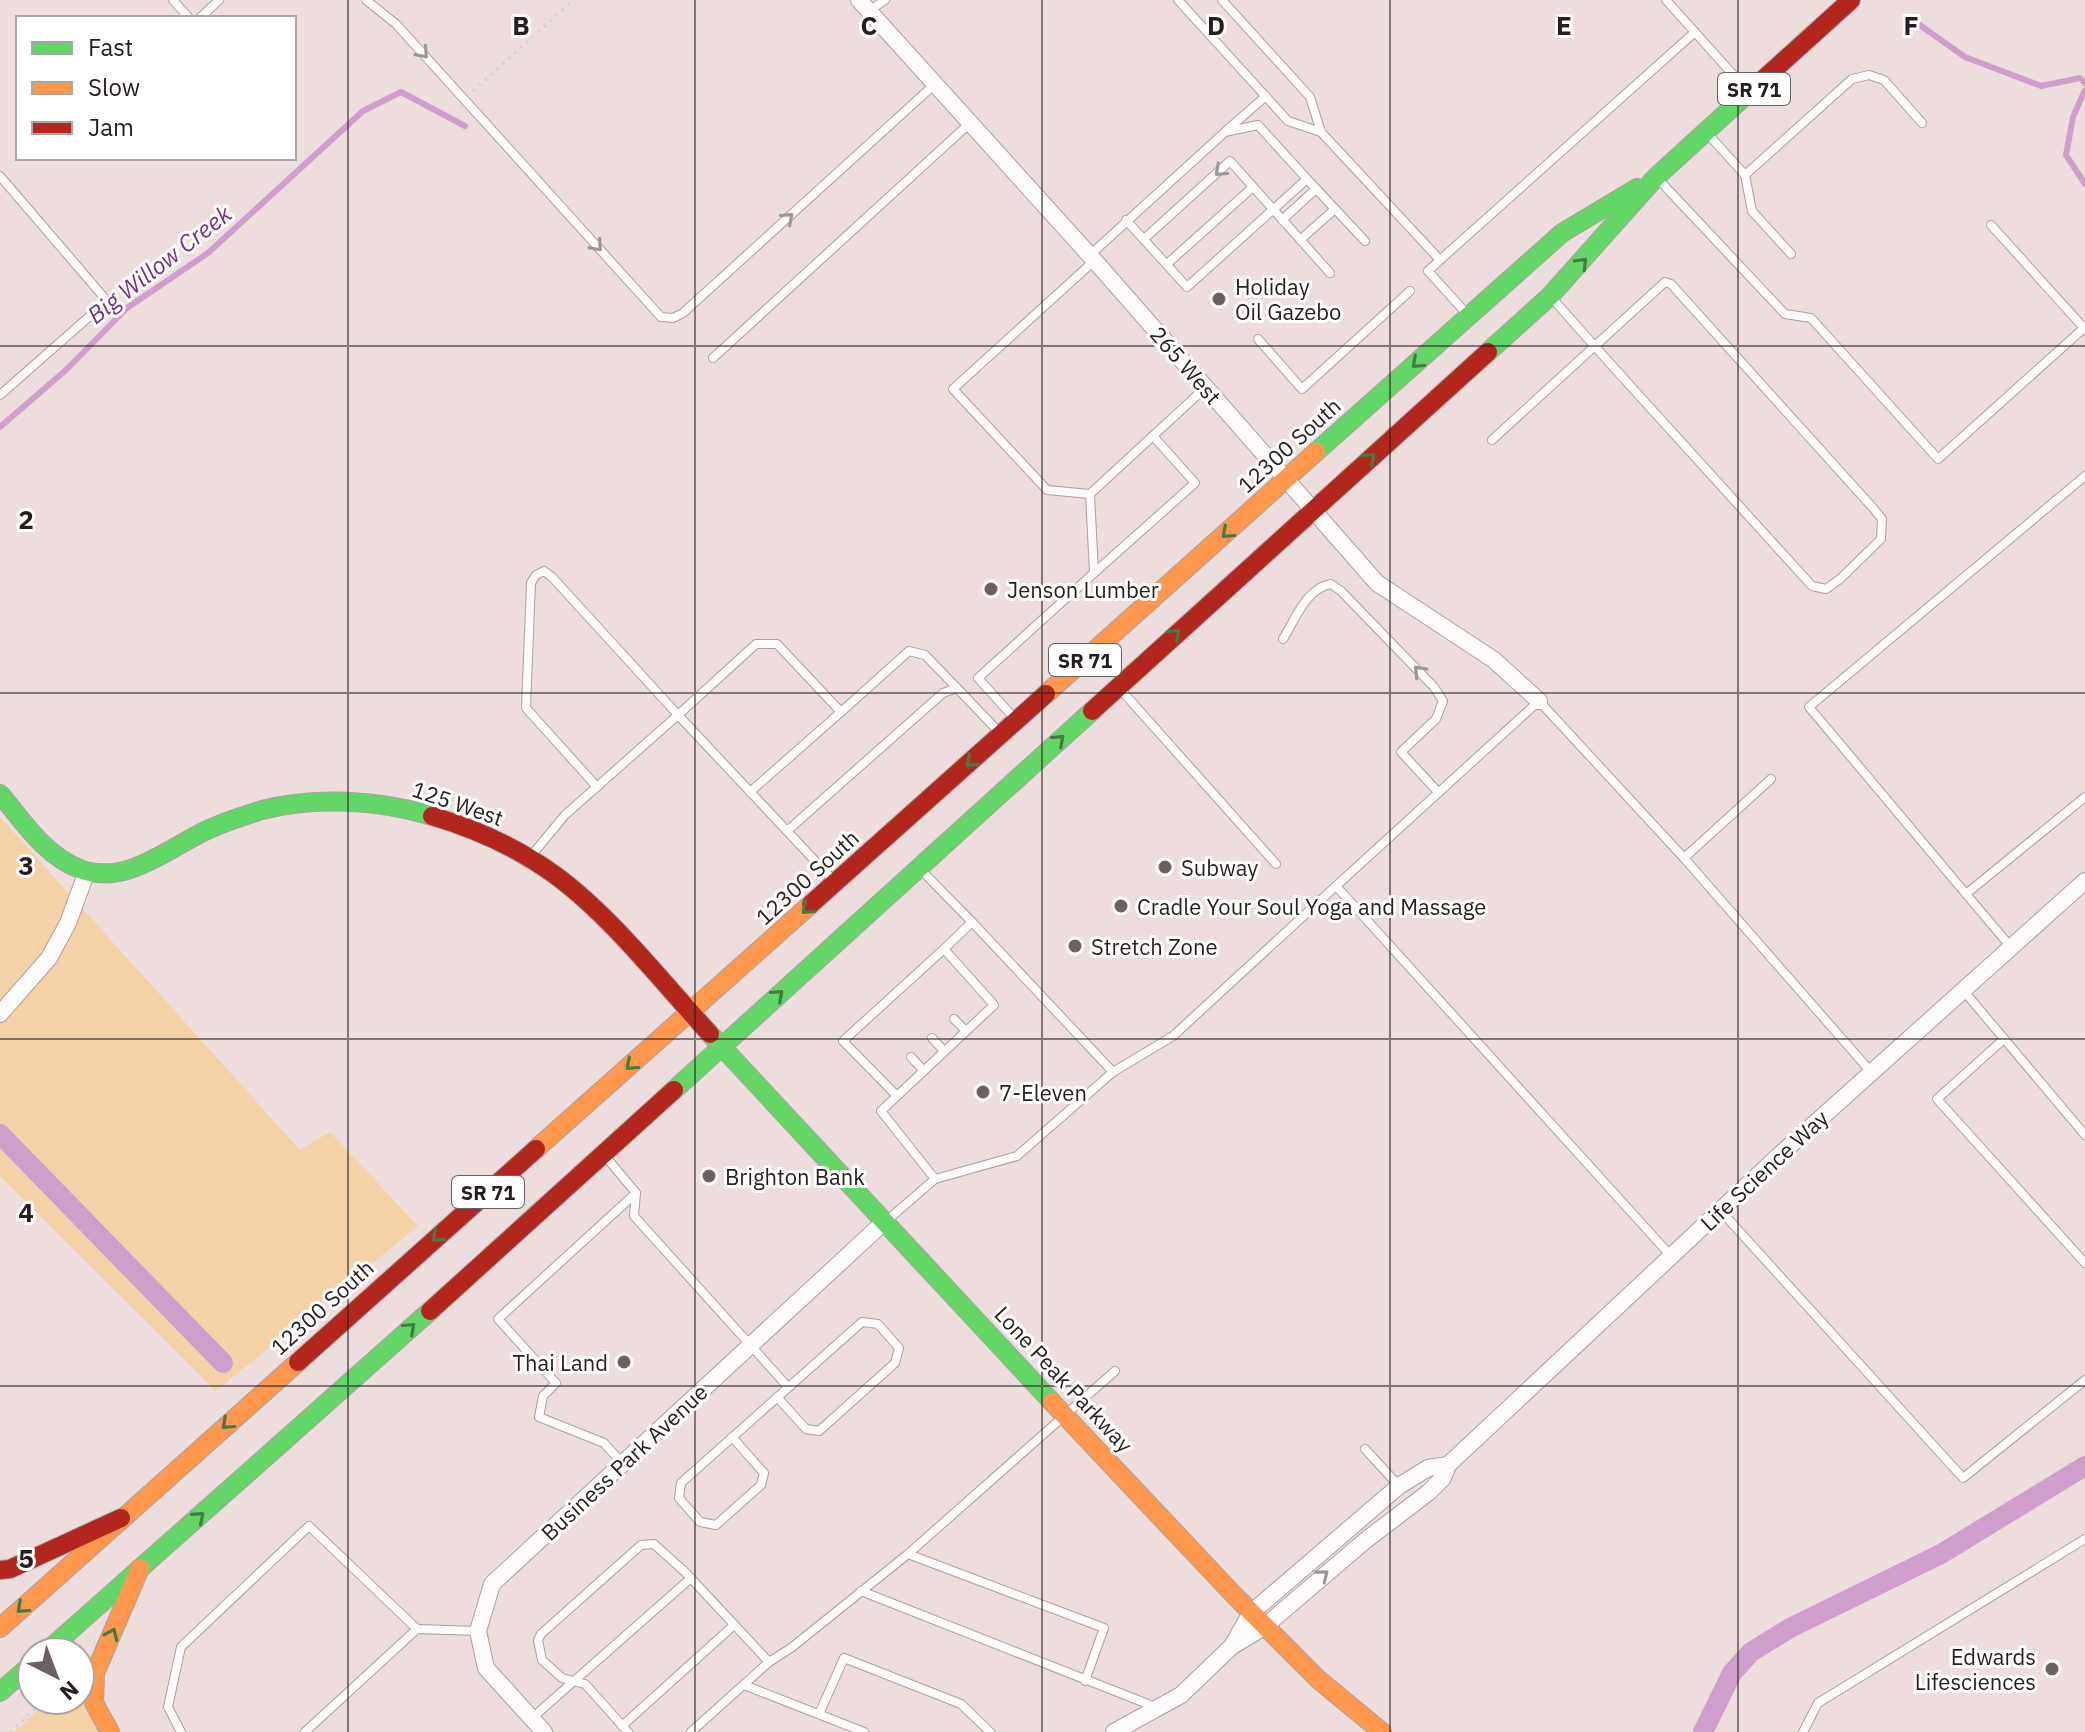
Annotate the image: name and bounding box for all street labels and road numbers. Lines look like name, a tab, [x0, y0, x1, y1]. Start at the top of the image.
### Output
road number: SR 71	[1718, 73, 1790, 105]
street label: 265 West	[1144, 320, 1228, 410]
street label: 12300 South	[1231, 391, 1347, 499]
road number: SR 71	[1049, 644, 1121, 676]
street label: 125 West	[409, 774, 507, 832]
street label: 12300 South	[749, 823, 865, 931]
street label: Life Science Way	[1694, 1103, 1834, 1237]
road number: SR 71	[452, 1176, 524, 1208]
street label: 12300 South	[264, 1253, 380, 1361]
street label: Lone Peak Parkway	[989, 1300, 1139, 1458]
street label: Business Park Avenue	[535, 1377, 713, 1547]

